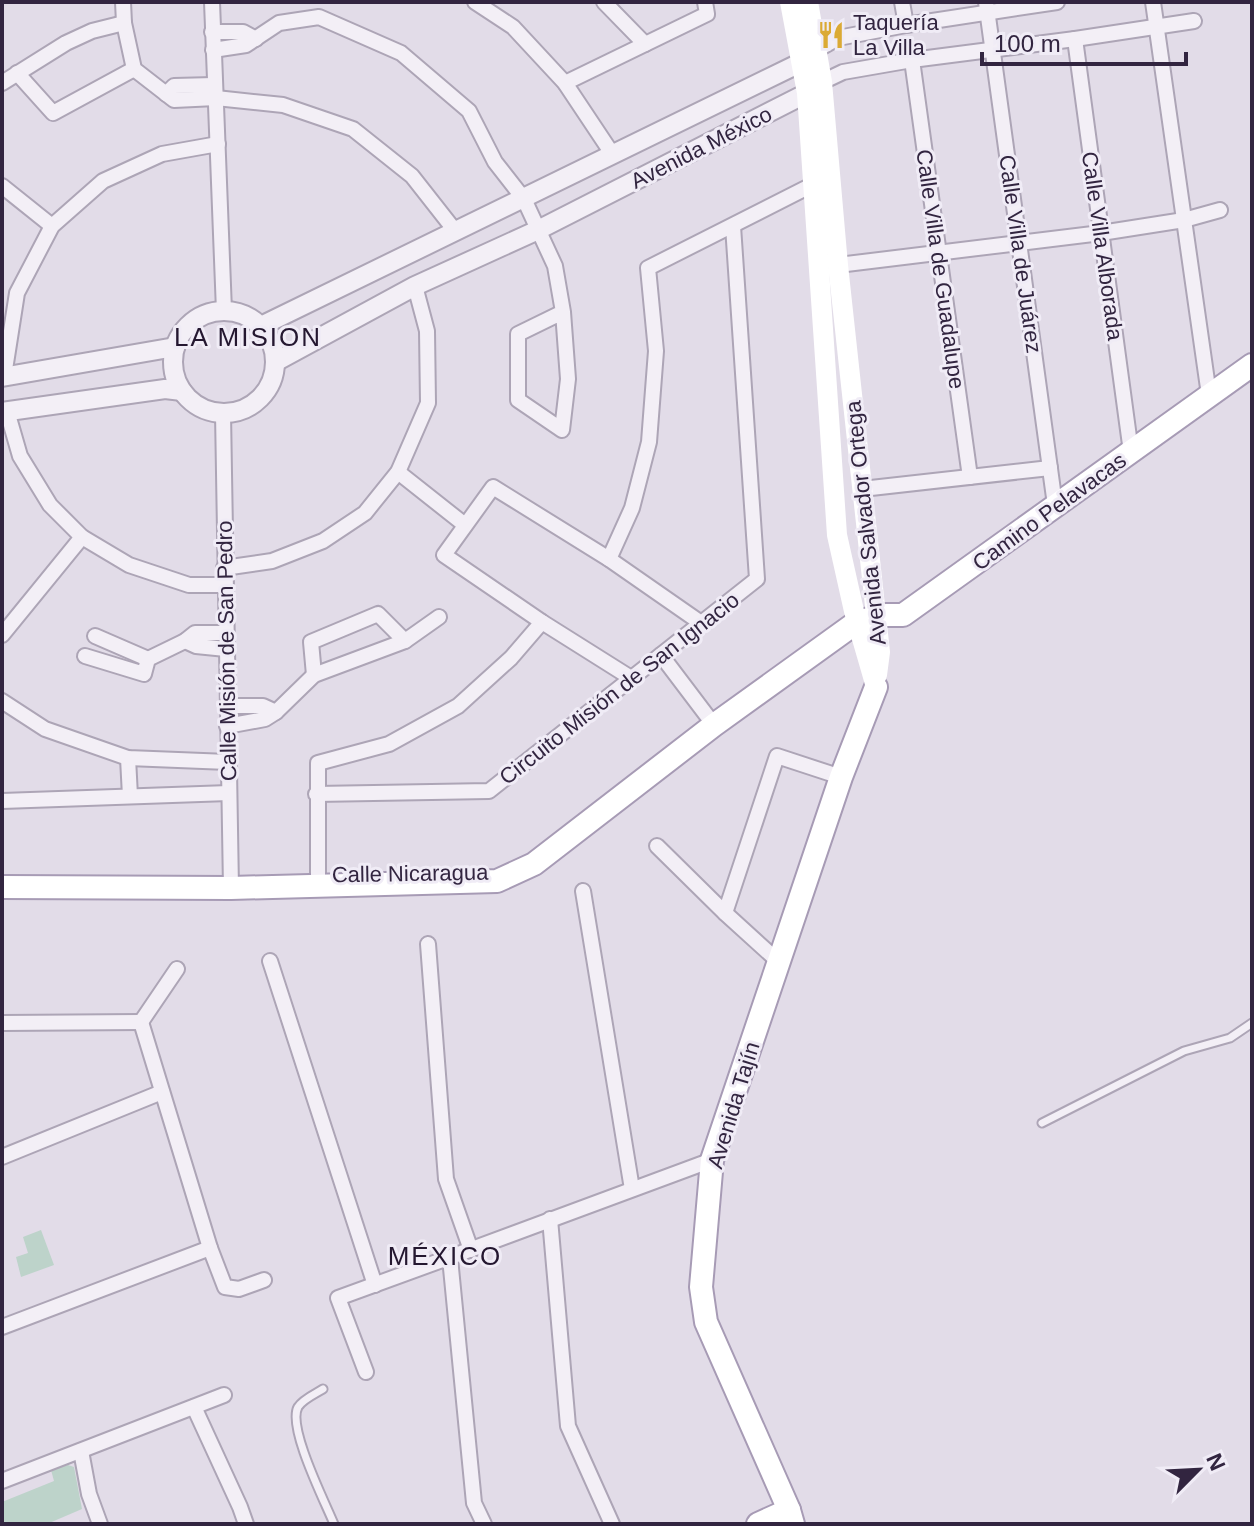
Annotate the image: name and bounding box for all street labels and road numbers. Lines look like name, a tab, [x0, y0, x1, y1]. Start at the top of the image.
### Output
street label: Avenida México	[627, 101, 776, 194]
street label: Calle Villa de Guadalupe	[911, 148, 970, 391]
street label: Calle Villa Alborada	[1077, 150, 1128, 343]
street label: Calle Villa de Juárez	[994, 153, 1047, 355]
street label: Avenida Salvador Ortega	[840, 399, 891, 646]
street label: Camino Pelavacas	[968, 447, 1131, 575]
street label: Calle Misión de San Pedro	[212, 521, 241, 781]
street label: Circuito Misión de San Ignacio	[495, 587, 744, 790]
street label: Calle Nicaragua	[332, 860, 489, 887]
street label: Avenida Tajín	[702, 1039, 765, 1172]

